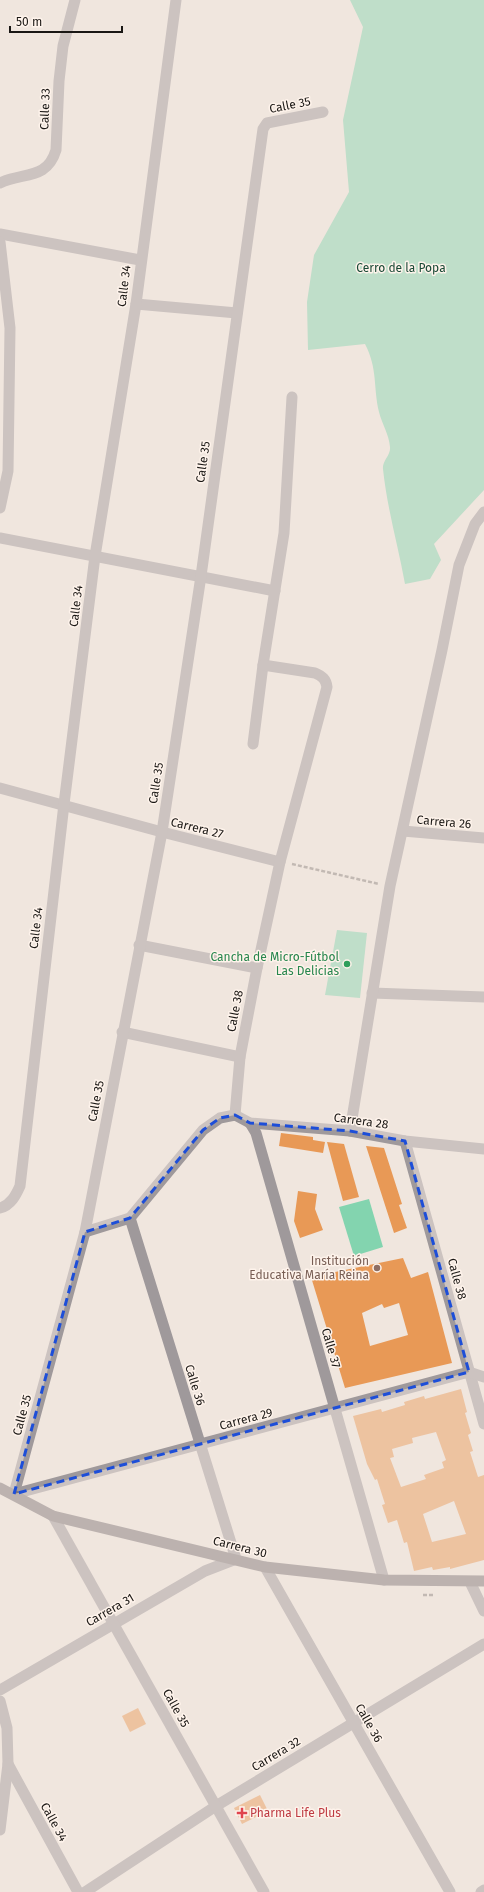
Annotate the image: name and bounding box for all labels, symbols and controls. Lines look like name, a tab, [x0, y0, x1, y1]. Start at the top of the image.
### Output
scale bar	[10, 8, 122, 34]
text: 50 m	[16, 15, 42, 29]
street label: Calle 33	[37, 88, 53, 130]
street label: Calle 35	[268, 94, 312, 116]
park label: Cerro de la Popa	[356, 261, 446, 275]
street label: Calle 34	[114, 264, 134, 308]
street label: Calle 35	[193, 440, 213, 484]
street label: Calle 34	[66, 584, 86, 628]
street label: Calle 35	[146, 761, 166, 805]
street label: Carrera 26	[416, 813, 472, 831]
street label: Carrera 27	[169, 815, 225, 841]
street label: Calle 34	[26, 906, 46, 950]
place label: Cancha de Micro-Fútbol Las Delicias	[210, 950, 339, 978]
marker: Cancha de Micro-Fútbol Las Delicias	[342, 959, 352, 969]
street label: Calle 38	[224, 989, 246, 1033]
street label: Calle 35	[85, 1079, 107, 1123]
street label: Carrera 28	[333, 1110, 390, 1132]
place label: Institución Educativa María Reina	[249, 1254, 369, 1282]
street label: Calle 38	[445, 1257, 469, 1302]
marker: Institución Educativa María Reina	[372, 1263, 382, 1273]
street label: Calle 37	[319, 1326, 343, 1370]
street label: Calle 36	[182, 1363, 208, 1407]
street label: Calle 35	[10, 1393, 34, 1437]
street label: Carrera 29	[218, 1405, 274, 1433]
street label: Carrera 30	[212, 1534, 269, 1561]
street label: Carrera 31	[83, 1591, 137, 1629]
street label: Calle 35	[160, 1686, 192, 1730]
street label: Calle 36	[352, 1701, 386, 1745]
street label: Carrera 32	[249, 1734, 303, 1774]
street label: Calle 34	[38, 1800, 71, 1844]
place label: Pharma Life Plus	[250, 1806, 341, 1820]
marker: Pharma Life Plus	[237, 1808, 247, 1818]

